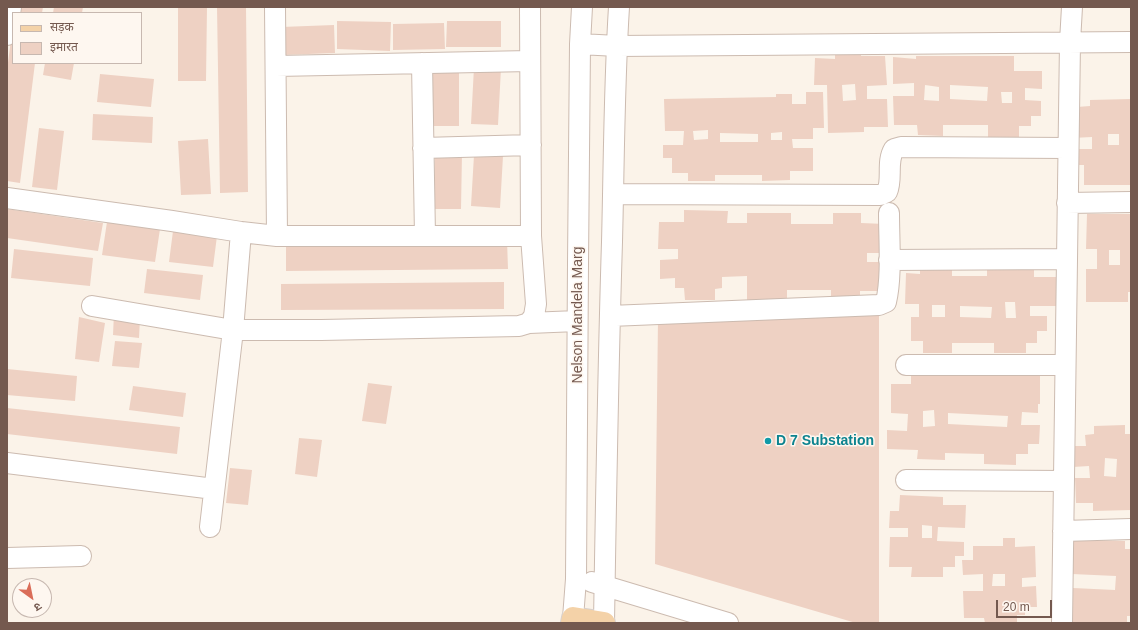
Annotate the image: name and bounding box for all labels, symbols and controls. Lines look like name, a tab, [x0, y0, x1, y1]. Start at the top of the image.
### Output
legend	[12, 12, 142, 64]
text: सड़क	[50, 20, 74, 34]
text: इमारत	[50, 40, 78, 54]
street label: Nelson Mandela Marg	[570, 247, 586, 383]
place label: D 7 Substation	[776, 433, 874, 449]
marker: D 7 Substation	[763, 436, 773, 446]
north arrow	[12, 578, 52, 618]
scale bar	[998, 592, 1054, 618]
text: उ	[32, 600, 44, 614]
text: 20 m	[1003, 600, 1030, 614]

